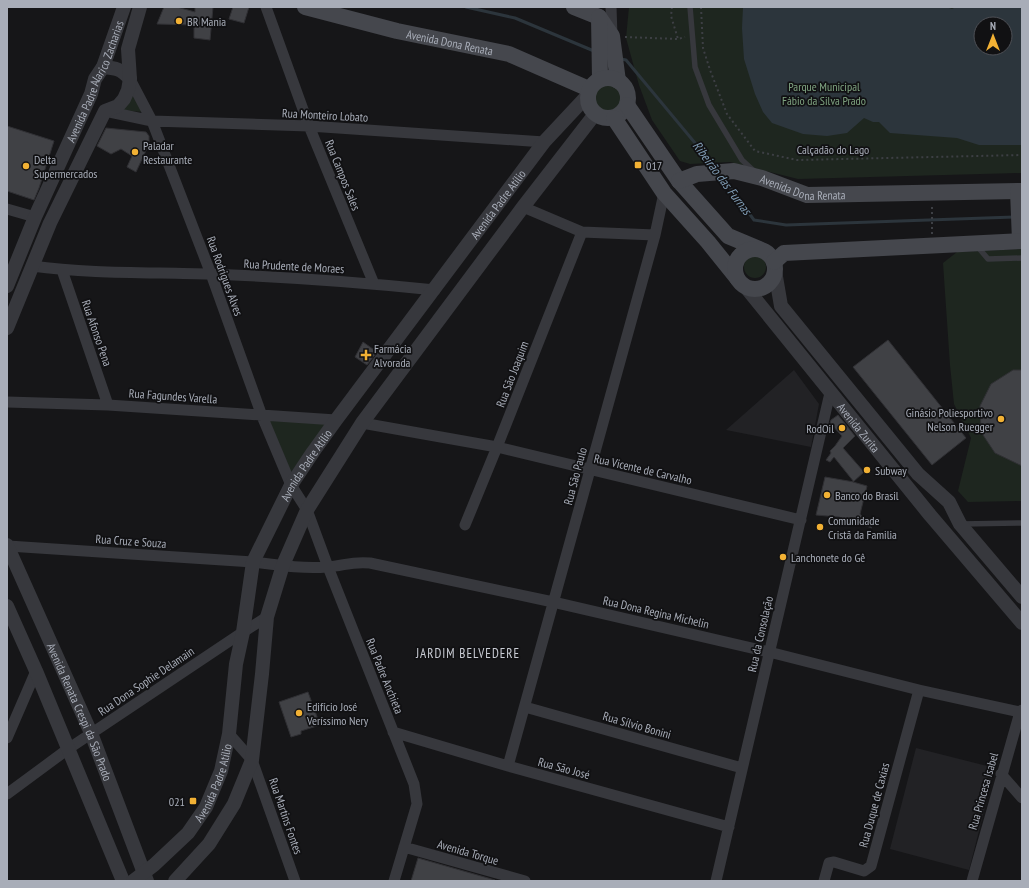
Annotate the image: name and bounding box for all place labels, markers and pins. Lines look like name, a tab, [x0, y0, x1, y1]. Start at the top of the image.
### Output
place label: BR Mania	[187, 14, 226, 29]
marker: BR Mania	[174, 16, 184, 26]
place label: Paladar Restaurante	[143, 138, 192, 167]
marker: Paladar Restaurante	[130, 147, 140, 157]
place label: Delta Supermercados	[34, 152, 97, 181]
place label: 017	[646, 158, 662, 173]
marker: 017	[633, 160, 643, 170]
marker: Delta Supermercados	[21, 161, 31, 171]
place label: Farmácia Alvorada	[374, 341, 412, 370]
marker: Farmácia Alvorada	[361, 350, 371, 360]
place label: Ginásio Poliesportivo Nelson Ruegger	[906, 405, 994, 434]
marker: Ginásio Poliesportivo Nelson Ruegger	[996, 414, 1006, 424]
place label: RodOil	[806, 421, 834, 436]
marker: RodOil	[837, 423, 847, 433]
place label: Subway	[875, 463, 907, 478]
marker: Subway	[862, 465, 872, 475]
place label: Banco do Brasil	[835, 488, 899, 503]
marker: Banco do Brasil	[822, 490, 832, 500]
place label: Comunidade Cristã da Familia	[828, 513, 897, 542]
marker: Comunidade Cristã da Familia	[815, 522, 825, 532]
place label: Lanchonete do Gê	[791, 550, 865, 565]
marker: Lanchonete do Gê	[778, 552, 788, 562]
place label: Edifício José Veríssimo Nery	[306, 699, 369, 728]
marker: Edifício José Veríssimo Nery	[294, 708, 304, 718]
place label: 021	[169, 794, 185, 809]
marker: 021	[188, 796, 198, 806]

